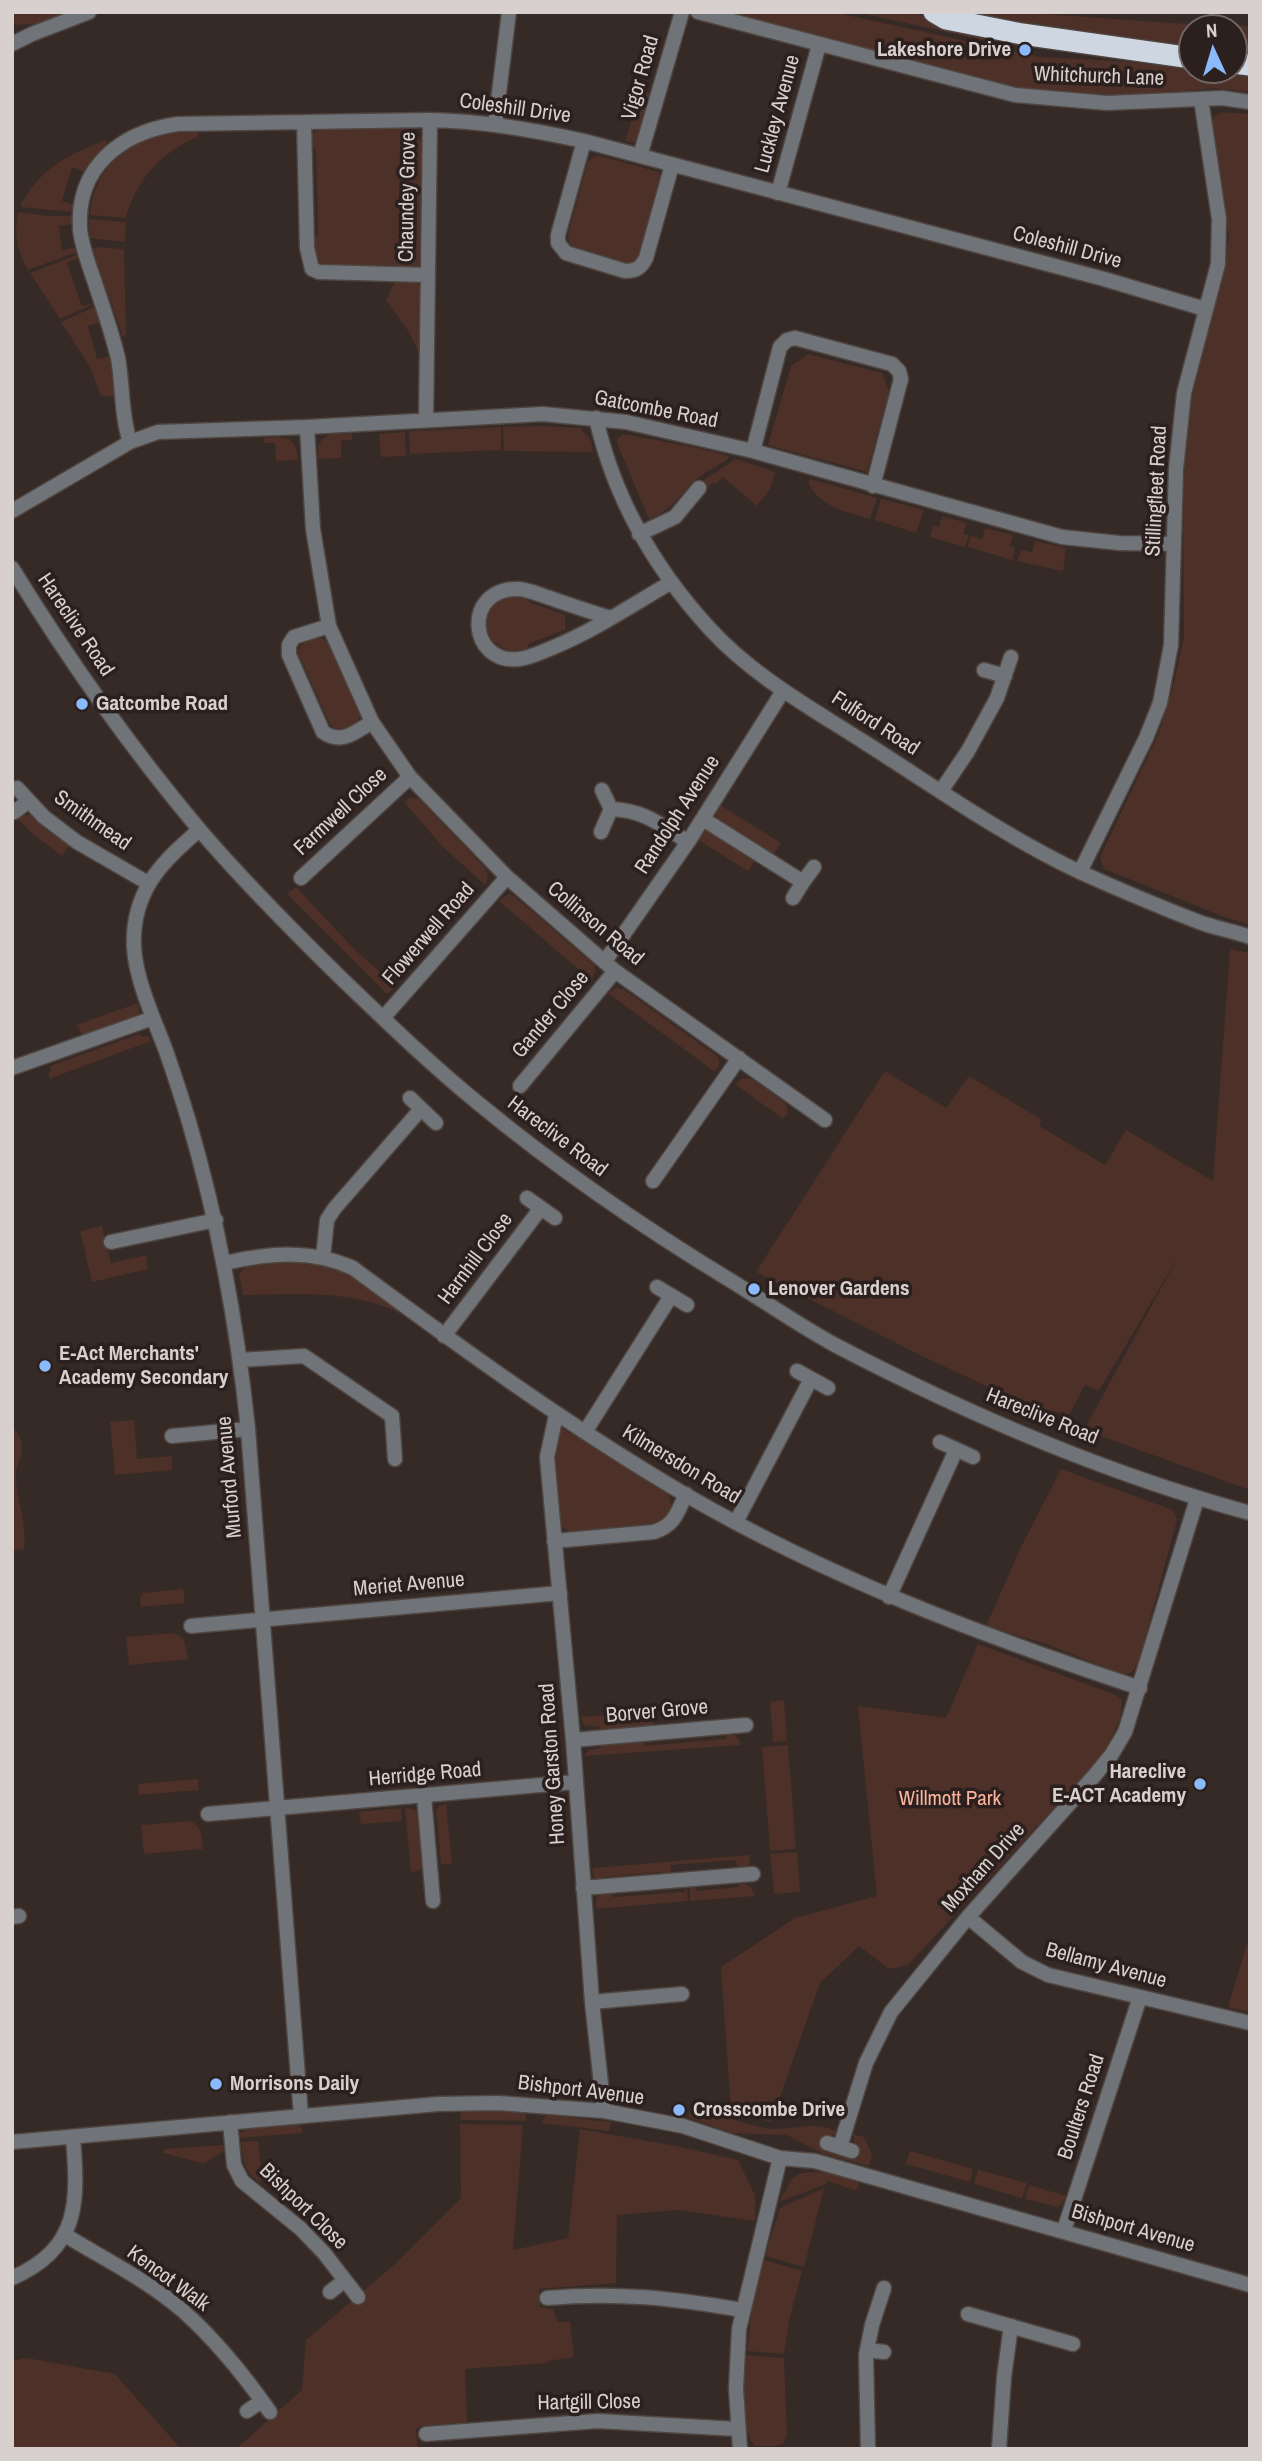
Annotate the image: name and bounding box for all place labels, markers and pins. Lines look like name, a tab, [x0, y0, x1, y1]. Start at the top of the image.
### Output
place label: Lakeshore Drive	[877, 37, 1011, 63]
marker: Lakeshore Drive	[1017, 42, 1033, 58]
place label: Gatcombe Road	[96, 691, 228, 717]
marker: Gatcombe Road	[74, 696, 90, 712]
place label: Lenover Gardens	[768, 1276, 910, 1302]
marker: Lenover Gardens	[746, 1281, 762, 1297]
place label: E-Act Merchants' Academy Secondary	[59, 1341, 228, 1391]
marker: E-Act Merchants' Academy Secondary	[37, 1358, 53, 1374]
place label: Hareclive E-ACT Academy	[1052, 1759, 1186, 1809]
marker: Hareclive E-ACT Academy	[1192, 1776, 1208, 1792]
place label: Morrisons Daily	[230, 2071, 359, 2097]
marker: Morrisons Daily	[208, 2076, 224, 2092]
place label: Crosscombe Drive	[693, 2097, 845, 2123]
marker: Crosscombe Drive	[671, 2102, 687, 2118]

